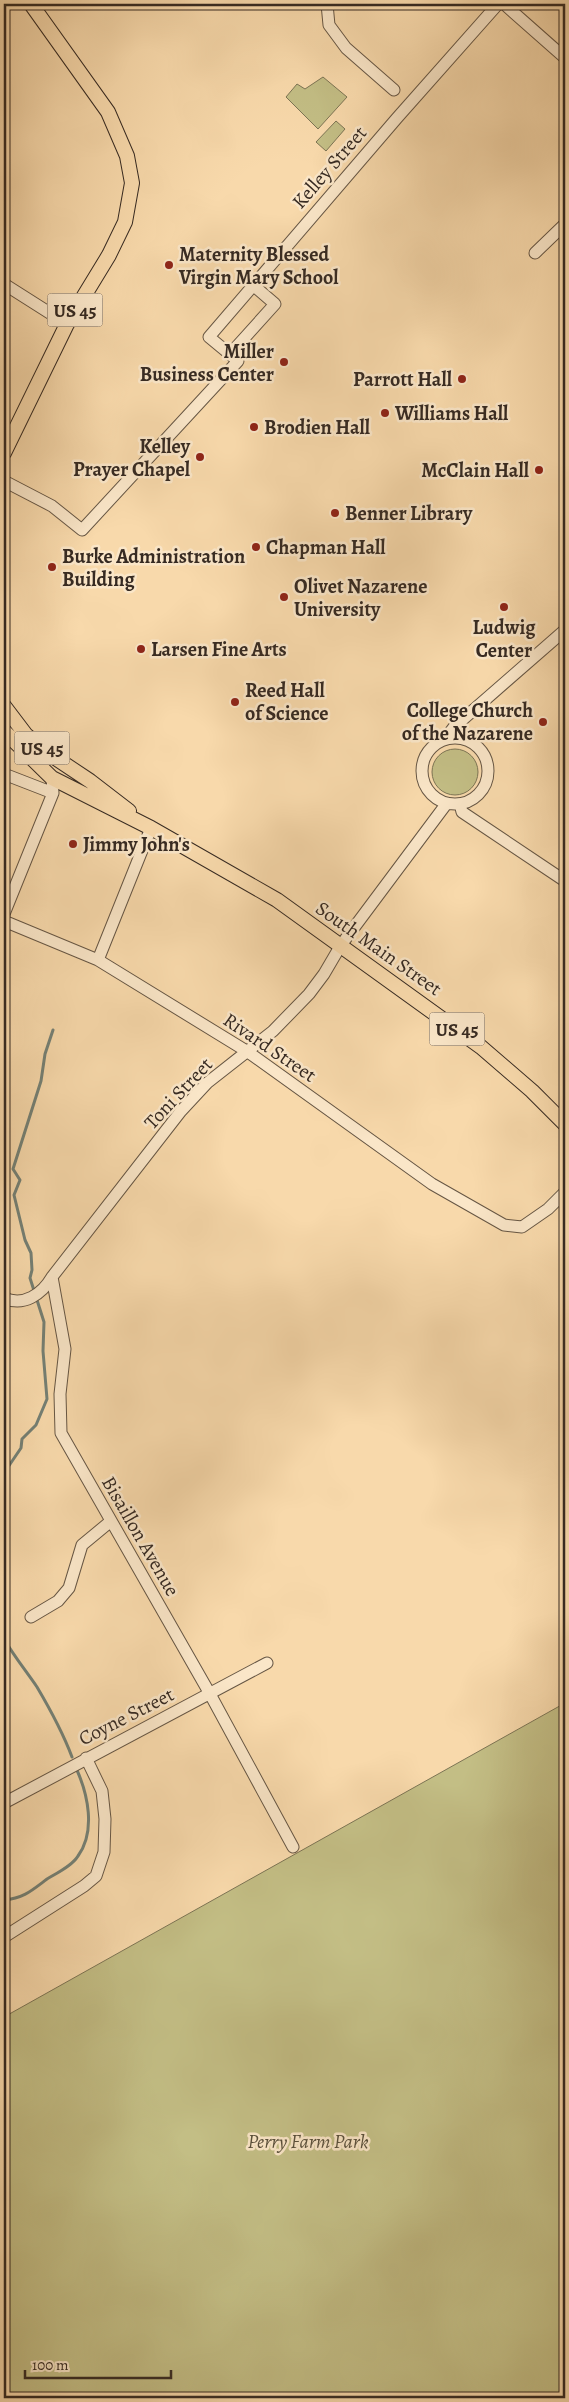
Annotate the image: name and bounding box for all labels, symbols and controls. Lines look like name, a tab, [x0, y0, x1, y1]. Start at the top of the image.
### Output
street label: Kelley Street	[286, 120, 373, 215]
place label: Maternity Blessed Virgin Mary School	[178, 241, 339, 291]
marker: Maternity Blessed Virgin Mary School	[163, 259, 175, 271]
road number: US 45	[48, 294, 102, 326]
place label: Miller Business Center	[140, 338, 274, 388]
marker: Miller Business Center	[278, 356, 290, 368]
place label: Parrott Hall	[353, 366, 453, 393]
marker: Parrott Hall	[456, 373, 468, 385]
place label: Williams Hall	[394, 400, 509, 427]
marker: Williams Hall	[379, 407, 391, 419]
place label: Brodien Hall	[264, 414, 371, 441]
marker: Brodien Hall	[248, 421, 260, 433]
place label: Kelley Prayer Chapel	[73, 433, 191, 483]
marker: Kelley Prayer Chapel	[194, 451, 206, 463]
place label: McClain Hall	[421, 457, 530, 484]
marker: McClain Hall	[533, 464, 545, 476]
place label: Benner Library	[345, 500, 473, 527]
marker: Benner Library	[329, 507, 341, 519]
place label: Chapman Hall	[266, 534, 386, 561]
marker: Chapman Hall	[250, 541, 262, 553]
place label: Burke Administration Building	[62, 543, 245, 593]
marker: Burke Administration Building	[46, 561, 58, 573]
place label: Olivet Nazarene University	[294, 573, 427, 623]
marker: Olivet Nazarene University	[278, 591, 290, 603]
marker: Ludwig Center	[498, 601, 510, 613]
place label: Ludwig Center	[472, 614, 536, 664]
place label: Larsen Fine Arts	[151, 636, 287, 663]
marker: Larsen Fine Arts	[135, 643, 147, 655]
place label: Reed Hall of Science	[245, 677, 329, 727]
marker: Reed Hall of Science	[229, 696, 241, 708]
place label: College Church of the Nazarene	[402, 697, 533, 747]
marker: College Church of the Nazarene	[537, 716, 549, 728]
road number: US 45	[15, 731, 70, 764]
place label: Jimmy John's	[83, 831, 190, 858]
marker: Jimmy John's	[67, 838, 79, 850]
street label: South Main Street	[310, 895, 447, 1002]
street label: Rivard Street	[218, 1006, 322, 1089]
road number: US 45	[430, 1012, 484, 1046]
street label: Toni Street	[138, 1051, 219, 1135]
street label: Bisaillon Avenue	[95, 1471, 186, 1601]
street label: Coyne Street	[74, 1681, 179, 1752]
park label: Perry Farm Park	[247, 2128, 369, 2155]
scale bar	[25, 2347, 171, 2379]
text: 100 m	[32, 2355, 69, 2375]

